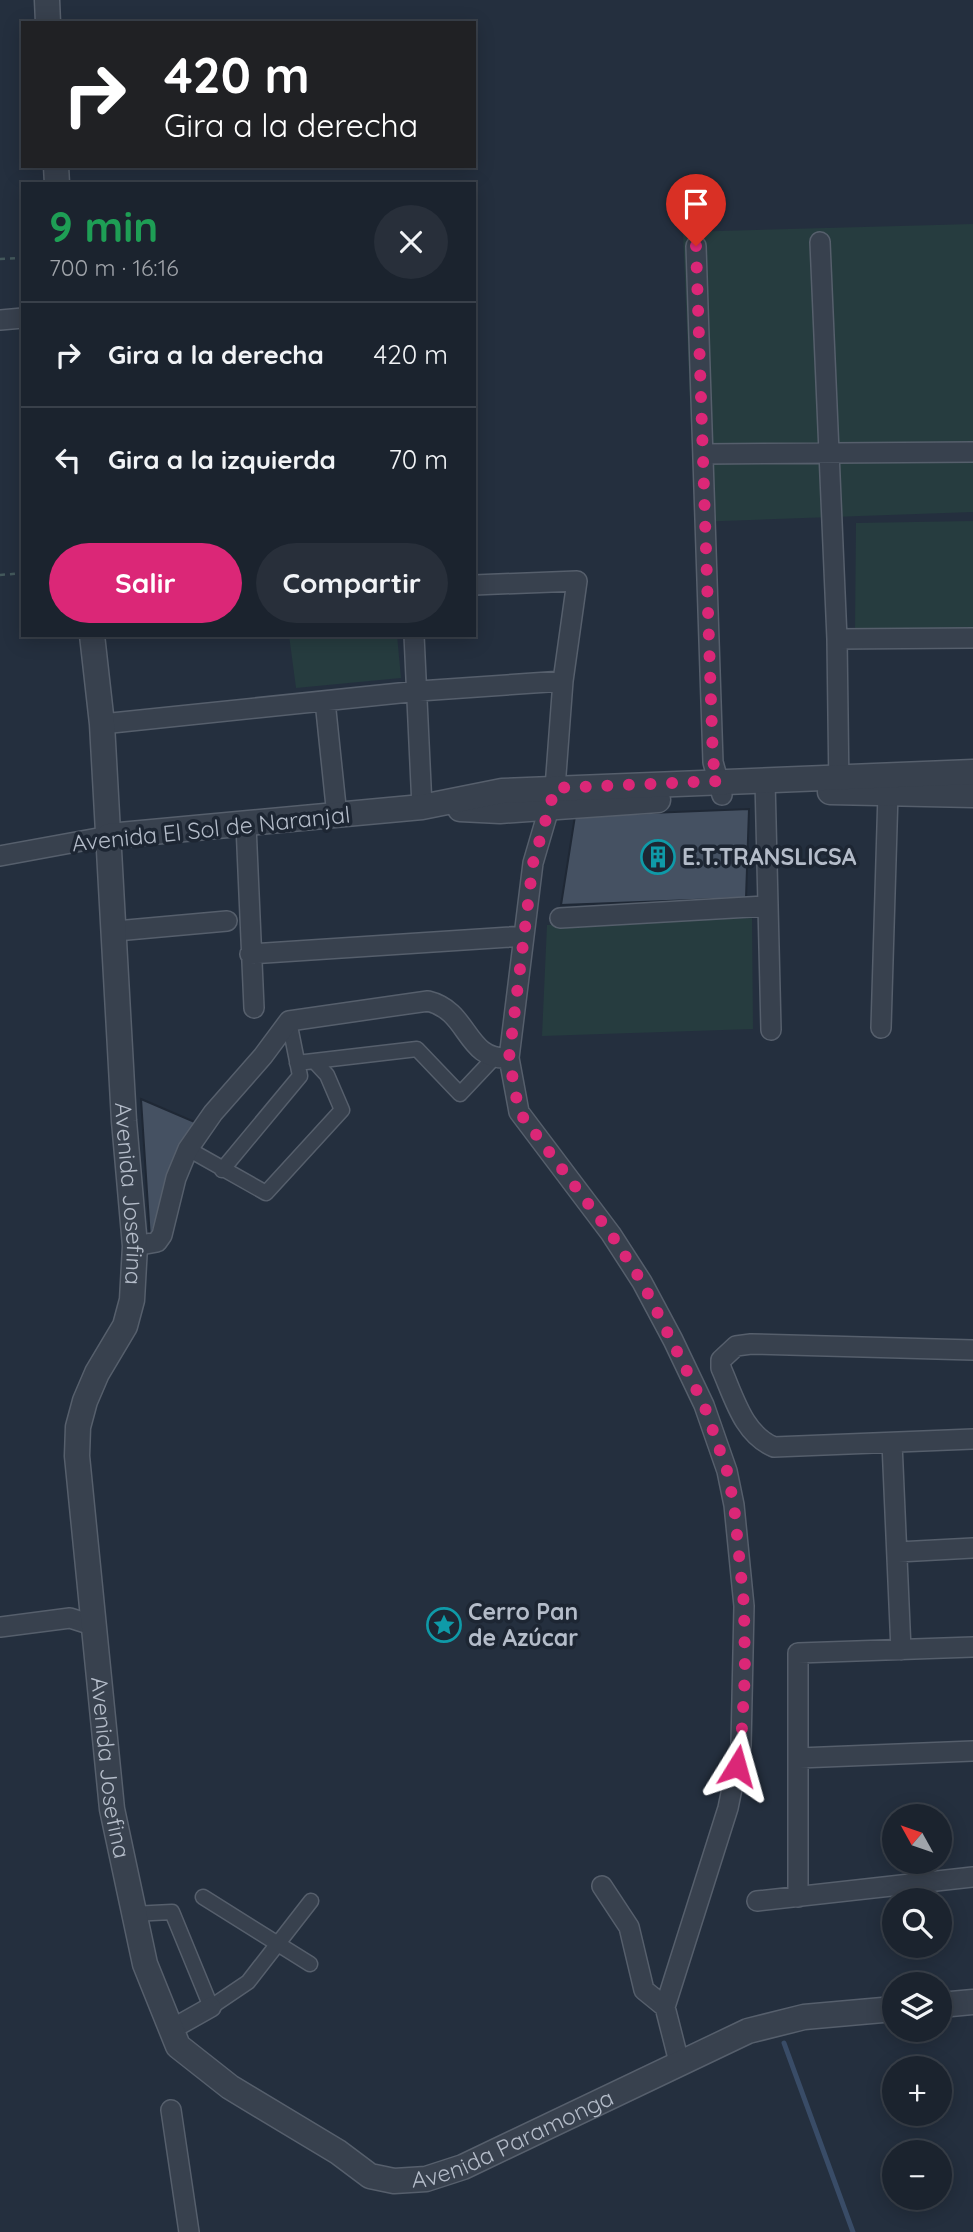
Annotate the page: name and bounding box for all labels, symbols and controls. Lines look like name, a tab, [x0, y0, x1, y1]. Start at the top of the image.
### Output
text: 420 m	[164, 44, 310, 105]
icon: right	[49, 49, 140, 140]
text: Gira a la derecha	[164, 105, 418, 145]
pin	[666, 174, 726, 246]
icon: arrive	[677, 185, 715, 223]
text: 9 min	[49, 200, 158, 253]
button: close	[374, 205, 448, 279]
text: 700 m · 16:16	[49, 253, 179, 282]
icon: right	[49, 336, 87, 374]
text: Gira a la derecha	[108, 338, 324, 371]
text: 420 m	[374, 338, 448, 371]
icon: left	[49, 441, 87, 479]
text: Gira a la izquierda	[108, 443, 336, 476]
text: 70 m	[388, 443, 448, 476]
button: Salir	[49, 543, 242, 623]
button: Compartir	[256, 543, 448, 623]
street label: Avenida El Sol de Naranjal	[70, 799, 352, 858]
building icon: E.T.TRANSLICSA	[639, 838, 677, 876]
place label: E.T.TRANSLICSA	[682, 842, 857, 871]
street label: Avenida Josefina	[109, 1102, 150, 1286]
place label: Cerro Pan de Azúcar	[468, 1597, 578, 1652]
place icon: Cerro Pan de Azúcar	[425, 1606, 463, 1644]
street label: Avenida Josefina	[85, 1675, 137, 1861]
position arrow	[700, 1729, 774, 1803]
north arrow	[882, 1804, 952, 1874]
map controls	[882, 1804, 952, 2210]
button: search	[882, 1888, 952, 1958]
button: layers	[882, 1972, 952, 2042]
button: +	[882, 2056, 952, 2126]
street label: Avenida Paramonga	[411, 2082, 618, 2194]
button: −	[882, 2140, 952, 2210]

